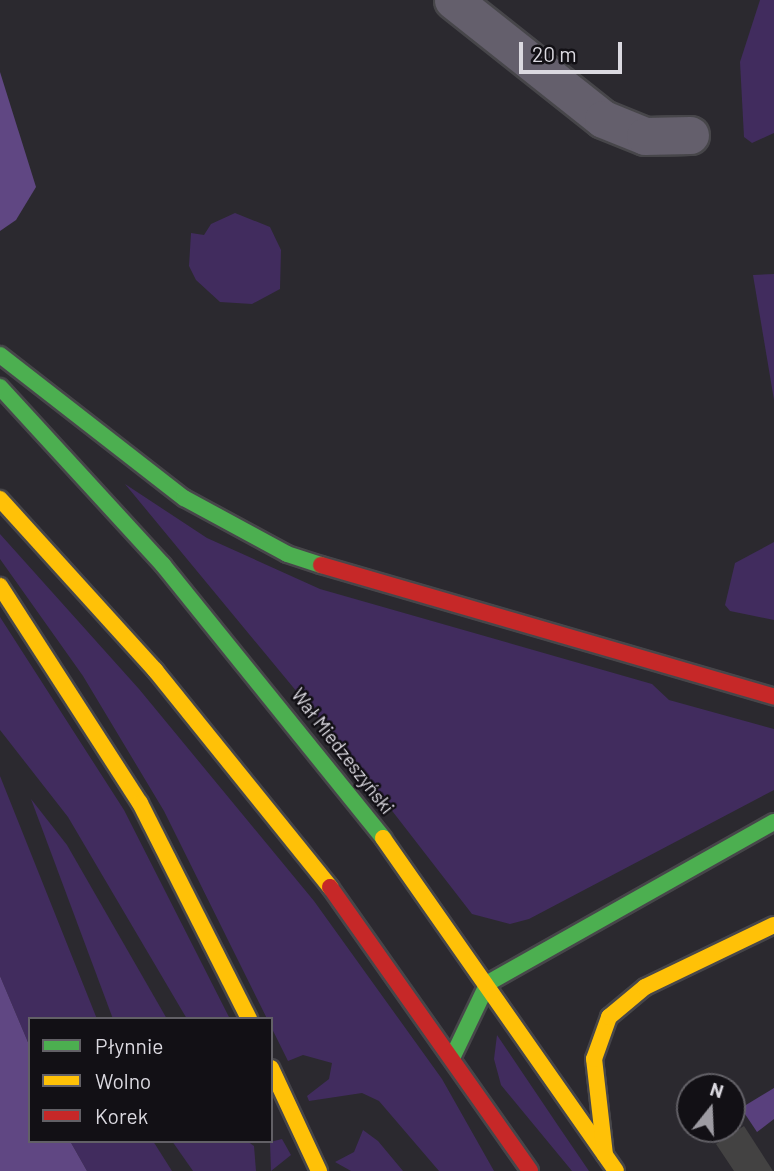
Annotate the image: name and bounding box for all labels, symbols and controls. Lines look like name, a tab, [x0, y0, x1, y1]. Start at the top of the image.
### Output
scale bar	[522, 28, 625, 72]
text: 20 m	[532, 41, 577, 66]
street label: Wał Miedzeszyński	[287, 684, 399, 818]
legend	[28, 1017, 273, 1143]
text: Płynnie	[95, 1033, 163, 1058]
text: Wolno	[95, 1068, 151, 1093]
north arrow	[676, 1073, 746, 1143]
text: N	[707, 1077, 727, 1102]
text: Korek	[95, 1103, 148, 1128]

